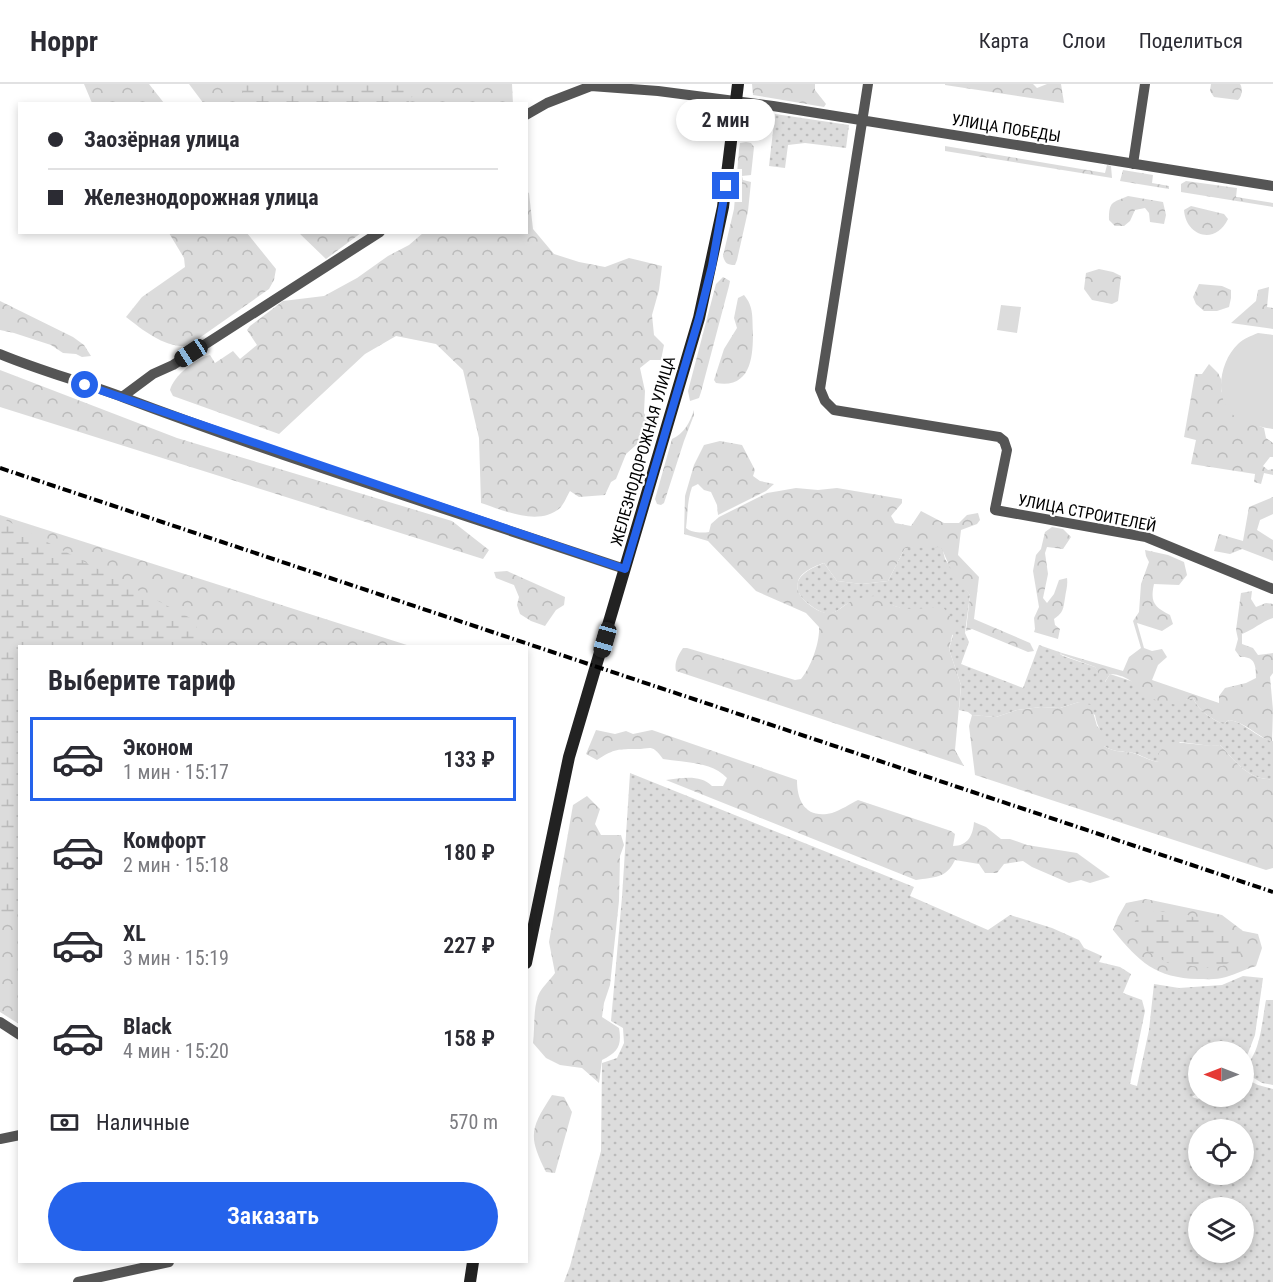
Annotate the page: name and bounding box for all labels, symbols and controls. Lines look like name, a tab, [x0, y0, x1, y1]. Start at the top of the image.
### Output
text: Hoppr	[30, 25, 98, 58]
text: Карта	[979, 29, 1029, 53]
text: Слои	[1062, 29, 1106, 53]
text: Поделиться	[1139, 29, 1243, 53]
callout: 2 мин	[676, 99, 776, 141]
text: 2 мин	[702, 108, 749, 132]
street label: УЛИЦА ПОБЕДЫ	[950, 110, 1062, 146]
text: Заозёрная улица	[84, 127, 240, 152]
route end	[712, 172, 739, 199]
text: Железнодорожная улица	[84, 185, 319, 210]
car	[171, 336, 211, 370]
street label: ЖЕЛЕЗНОДОРОЖНАЯ УЛИЦА	[607, 354, 679, 548]
route start	[71, 371, 98, 398]
street label: УЛИЦА СТРОИТЕЛЕЙ	[1016, 490, 1158, 536]
car	[591, 620, 619, 660]
text: Выберите тариф	[48, 665, 236, 697]
icon: car	[51, 732, 105, 786]
text: Эконом	[123, 735, 193, 760]
text: 133 ₽	[443, 747, 495, 772]
text: 1 мин · 15:17	[123, 760, 229, 784]
icon: car	[51, 825, 105, 879]
text: Комфорт	[123, 828, 206, 853]
text: 180 ₽	[443, 840, 495, 865]
text: 2 мин · 15:18	[123, 853, 229, 877]
icon: car	[51, 918, 105, 972]
text: XL	[123, 921, 146, 946]
text: 227 ₽	[443, 933, 495, 958]
text: 3 мин · 15:19	[123, 946, 229, 970]
icon: car	[51, 1011, 105, 1065]
text: Black	[123, 1014, 172, 1039]
text: 158 ₽	[443, 1026, 495, 1051]
text: 4 мин · 15:20	[123, 1039, 229, 1063]
north arrow	[1188, 1041, 1254, 1107]
map controls	[1188, 1041, 1254, 1263]
icon: cash	[48, 1106, 81, 1139]
text: Наличные	[96, 1110, 190, 1135]
text: 570 m	[449, 1110, 498, 1134]
button: locate	[1188, 1119, 1254, 1185]
button: Заказать	[48, 1182, 498, 1251]
button: layers	[1188, 1197, 1254, 1263]

